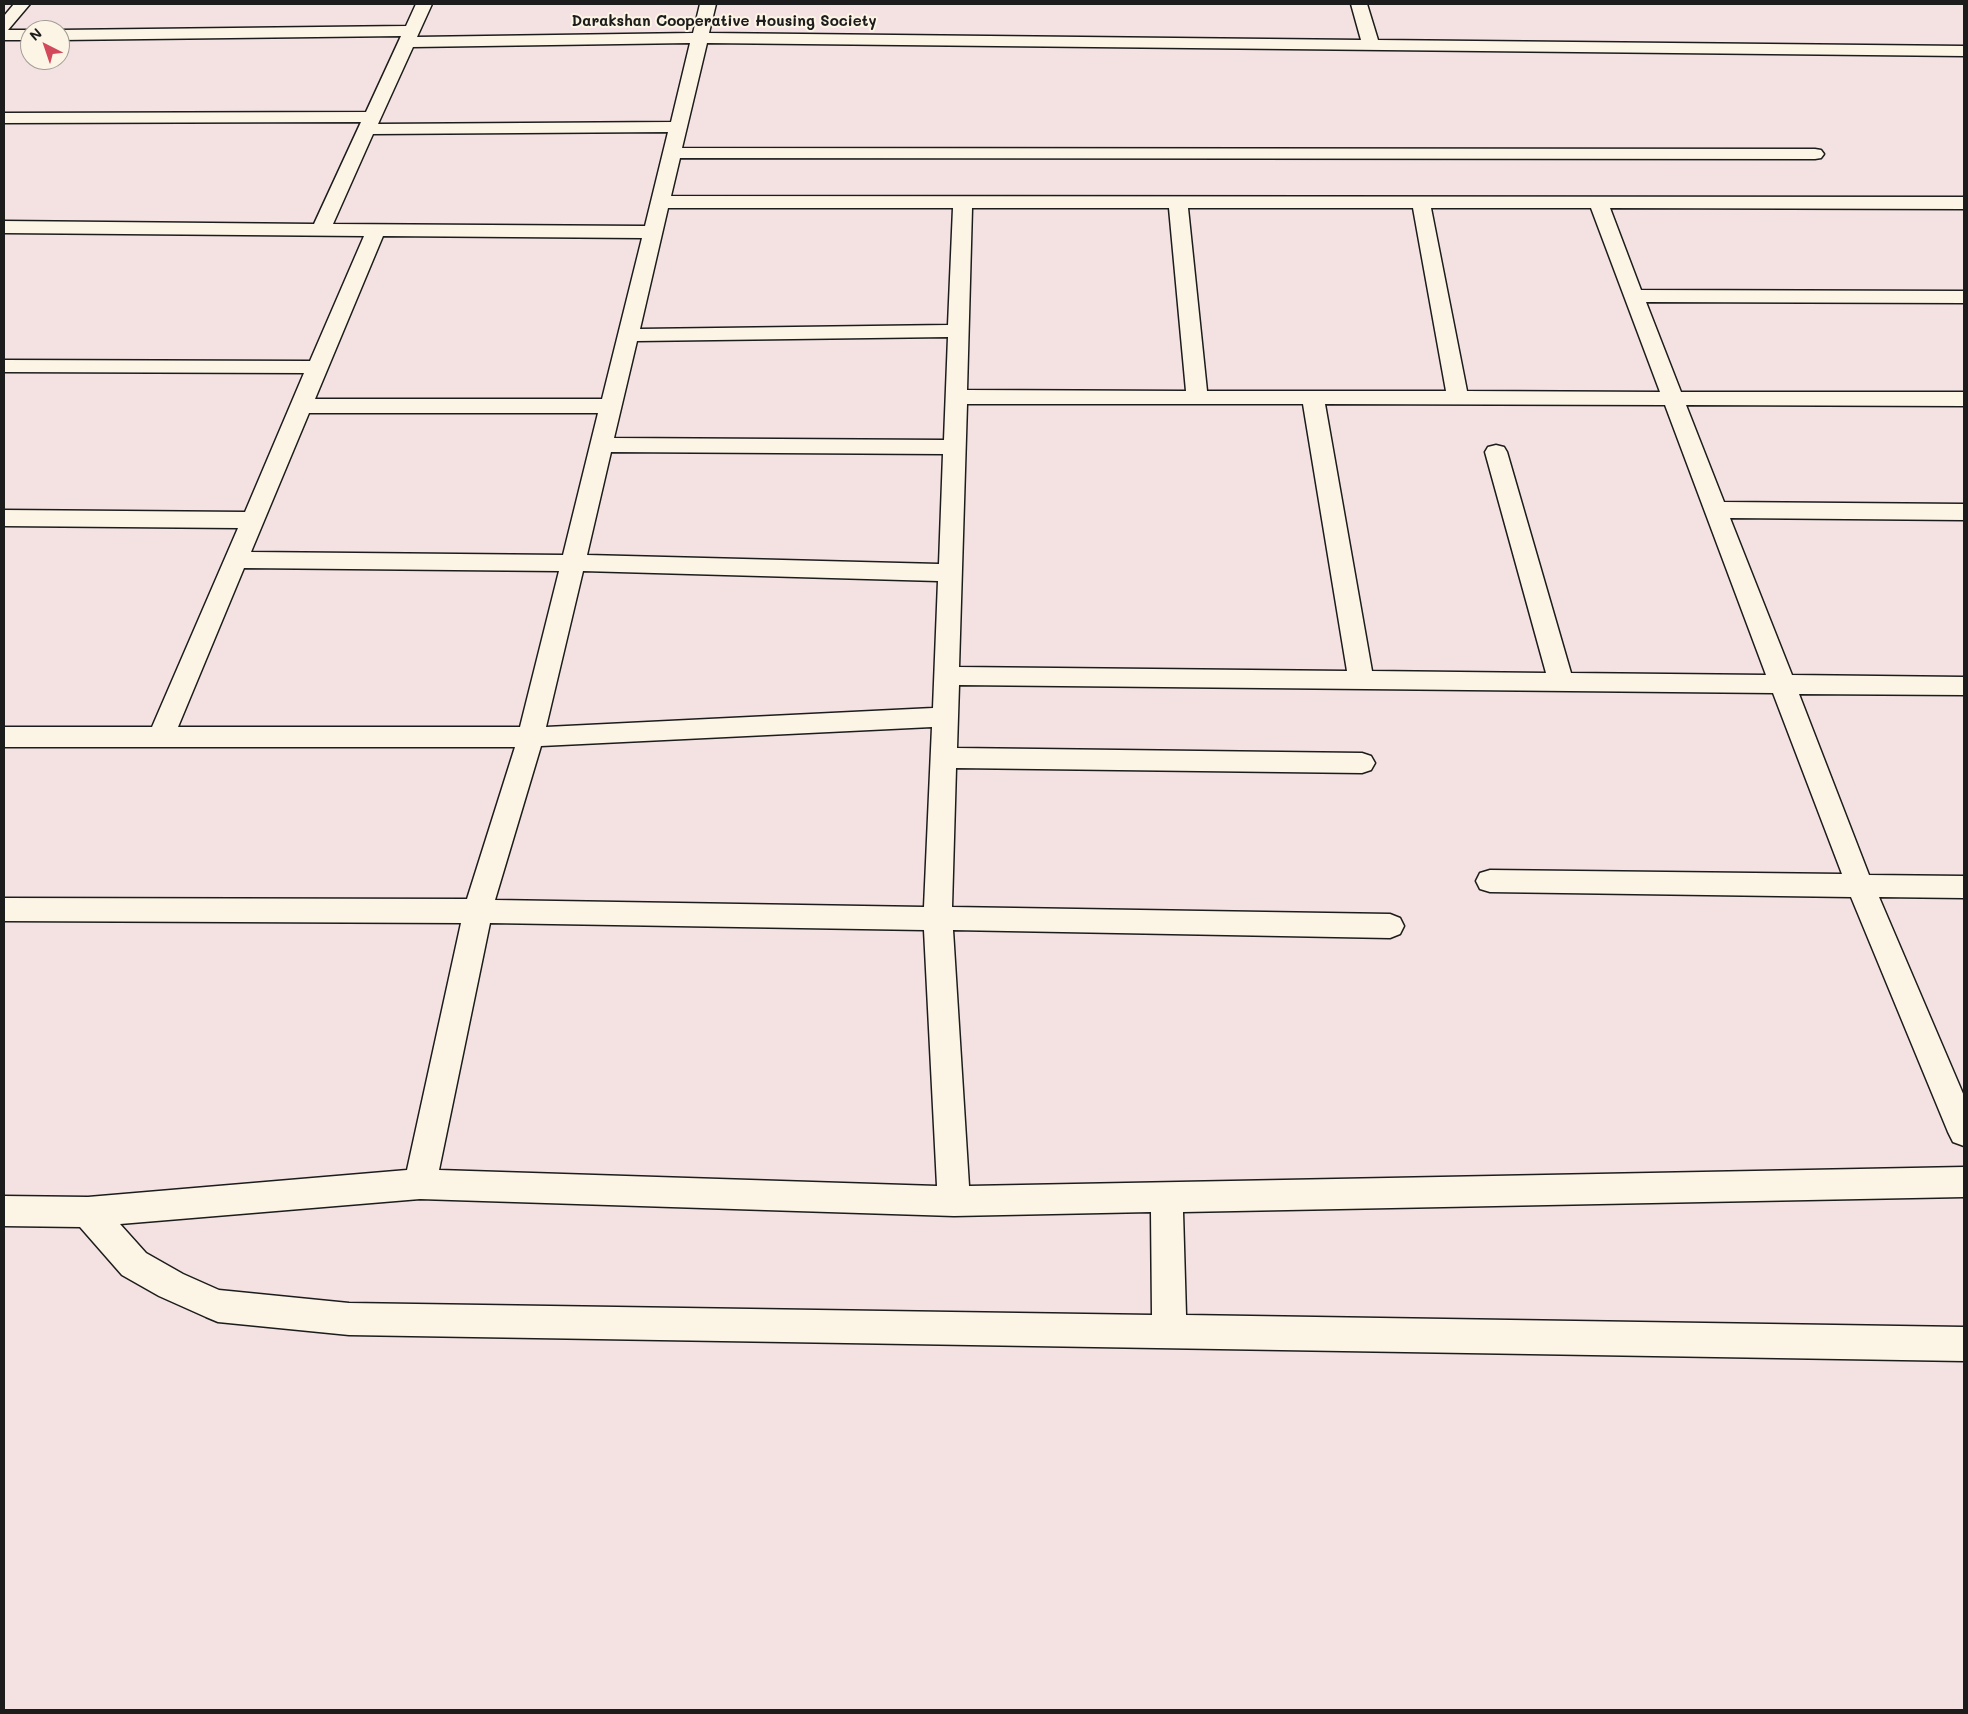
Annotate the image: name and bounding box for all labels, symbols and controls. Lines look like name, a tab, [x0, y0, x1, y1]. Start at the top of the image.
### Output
district label: Darakshan Cooperative Housing Society	[571, 12, 877, 30]
north arrow	[20, 20, 70, 70]
text: N	[25, 23, 46, 45]

